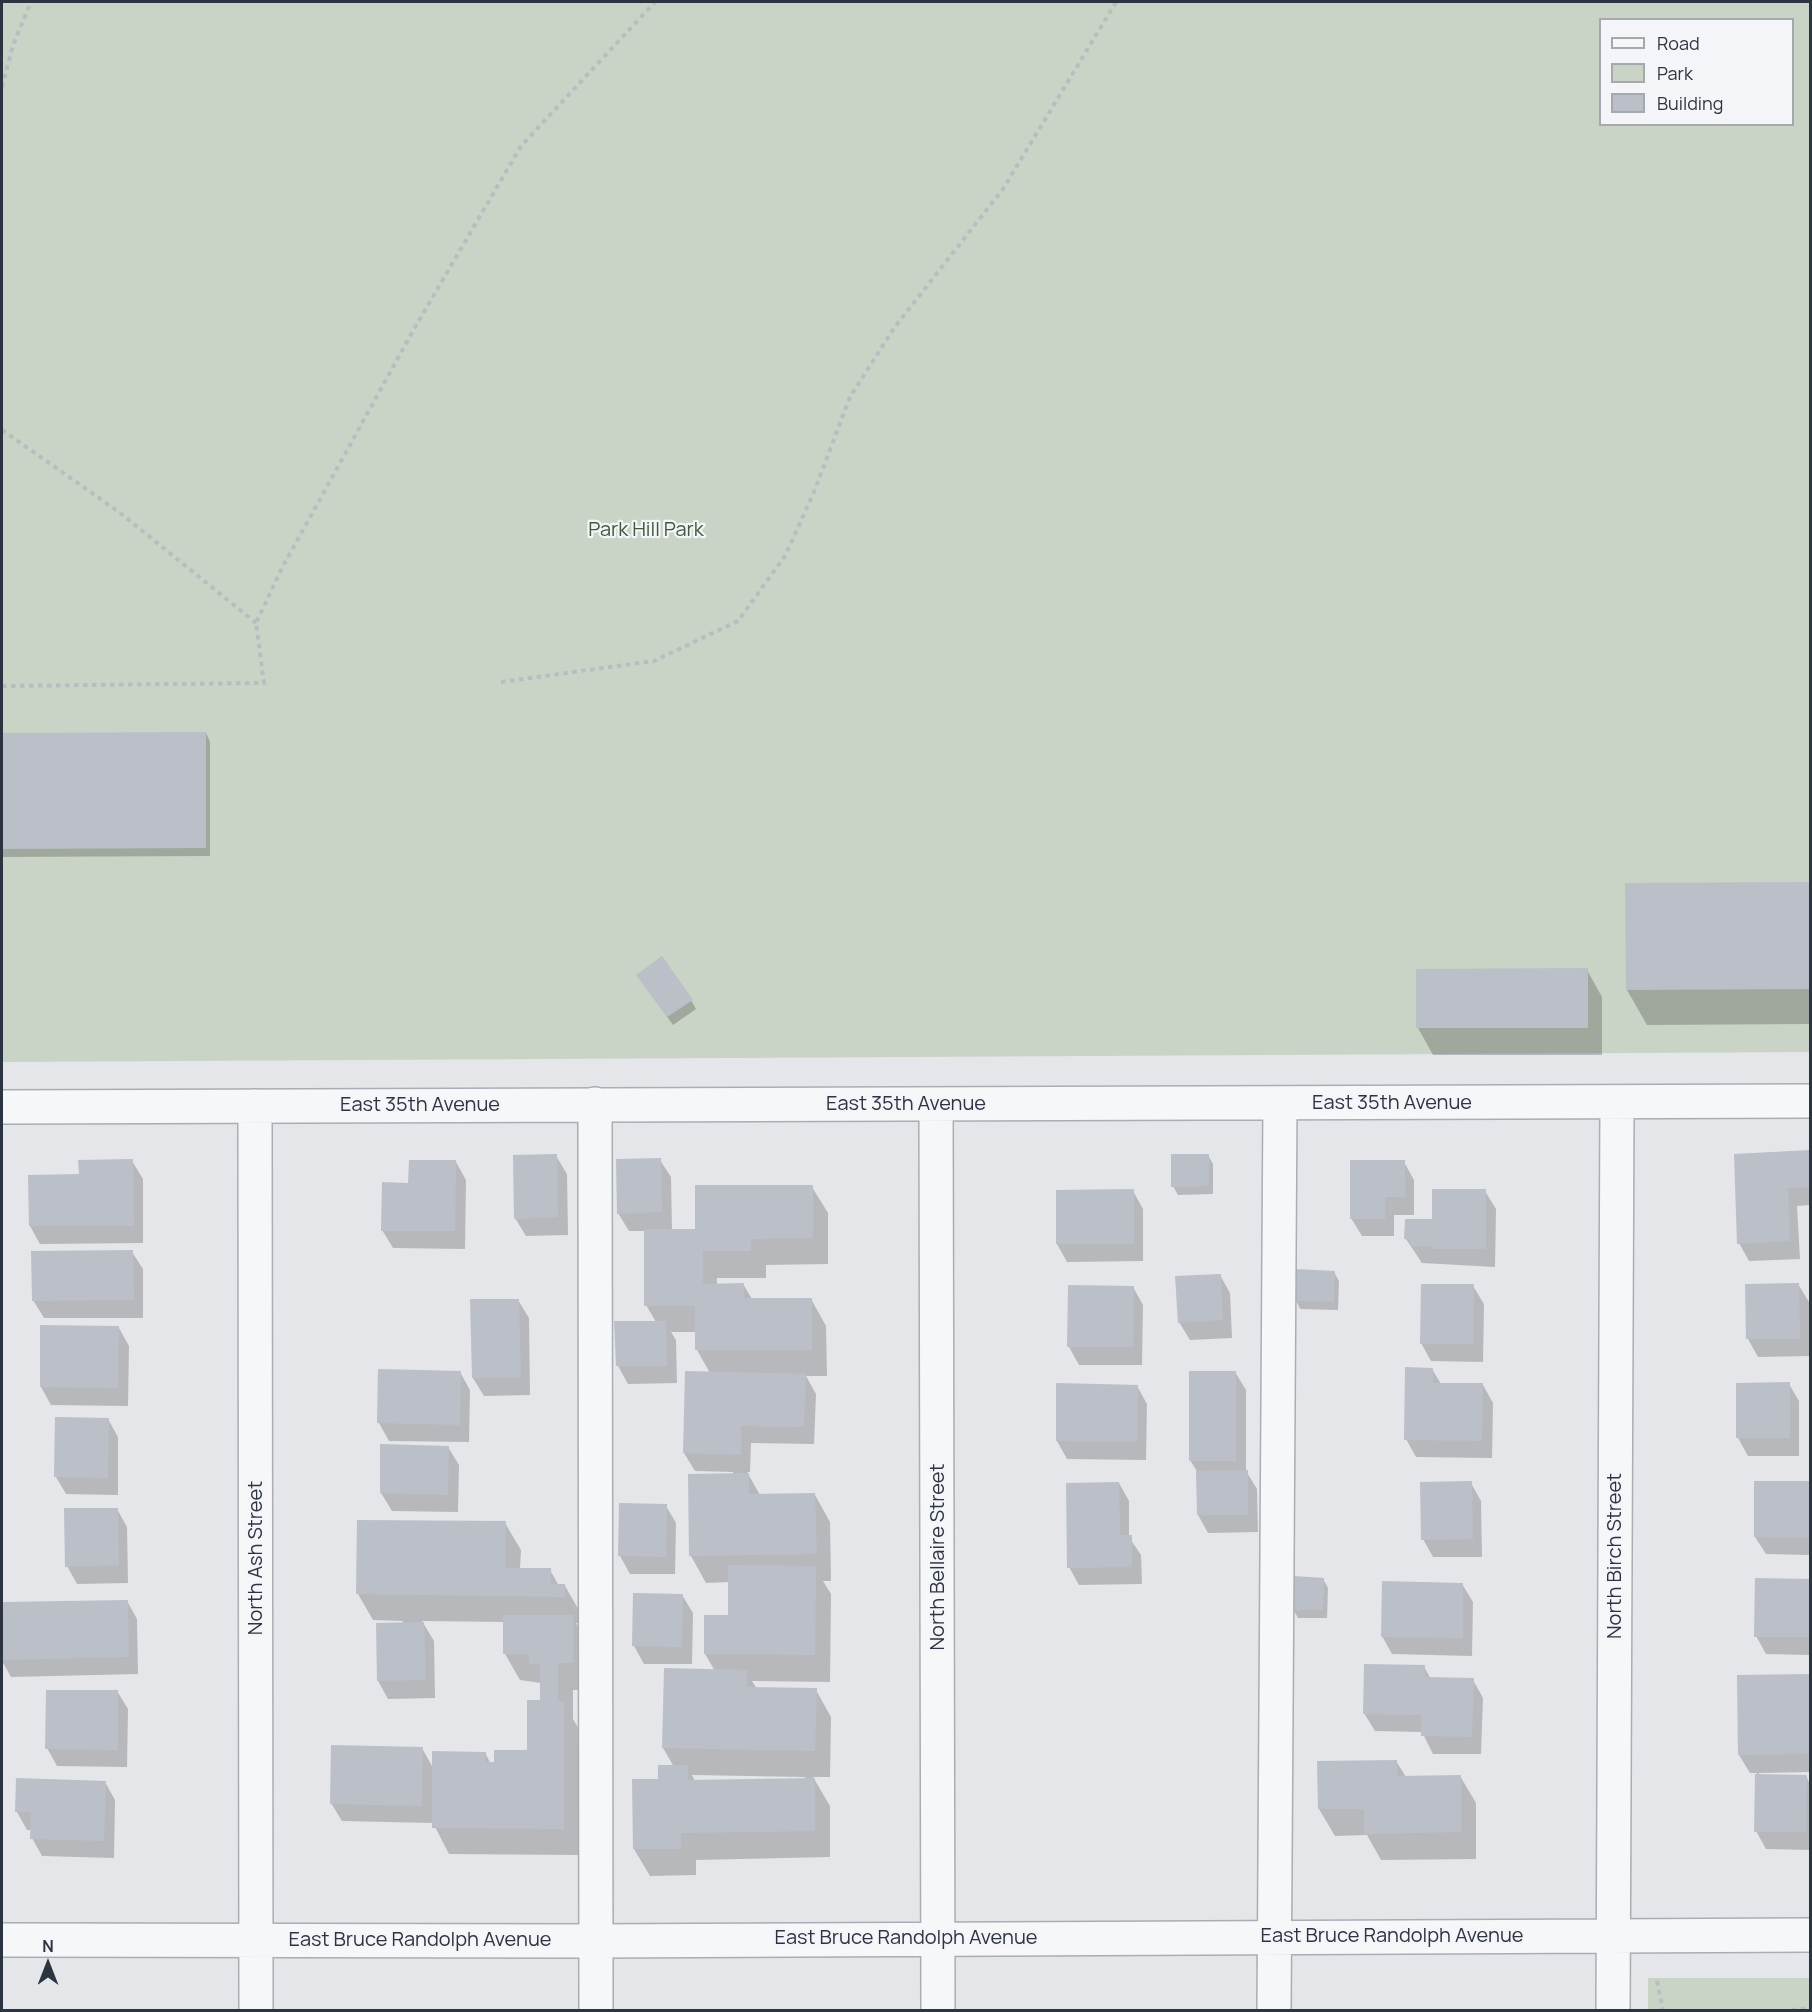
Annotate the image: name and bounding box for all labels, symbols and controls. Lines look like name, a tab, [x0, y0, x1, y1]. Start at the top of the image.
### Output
legend	[1599, 18, 1794, 126]
text: Road	[1657, 31, 1700, 55]
text: Park	[1657, 61, 1693, 85]
text: Building	[1657, 91, 1723, 115]
park label: Park Hill Park	[588, 518, 704, 542]
street label: East 35th Avenue	[1312, 1091, 1472, 1115]
street label: East 35th Avenue	[826, 1092, 986, 1116]
street label: East 35th Avenue	[340, 1093, 500, 1117]
street label: North Bellaire Street	[926, 1463, 950, 1651]
street label: North Birch Street	[1603, 1473, 1627, 1639]
street label: North Ash Street	[244, 1481, 268, 1635]
street label: East Bruce Randolph Avenue	[1261, 1924, 1523, 1948]
street label: East Bruce Randolph Avenue	[775, 1926, 1037, 1950]
street label: East Bruce Randolph Avenue	[289, 1928, 551, 1952]
north arrow	[18, 1934, 78, 1994]
text: N	[42, 1935, 54, 1957]

